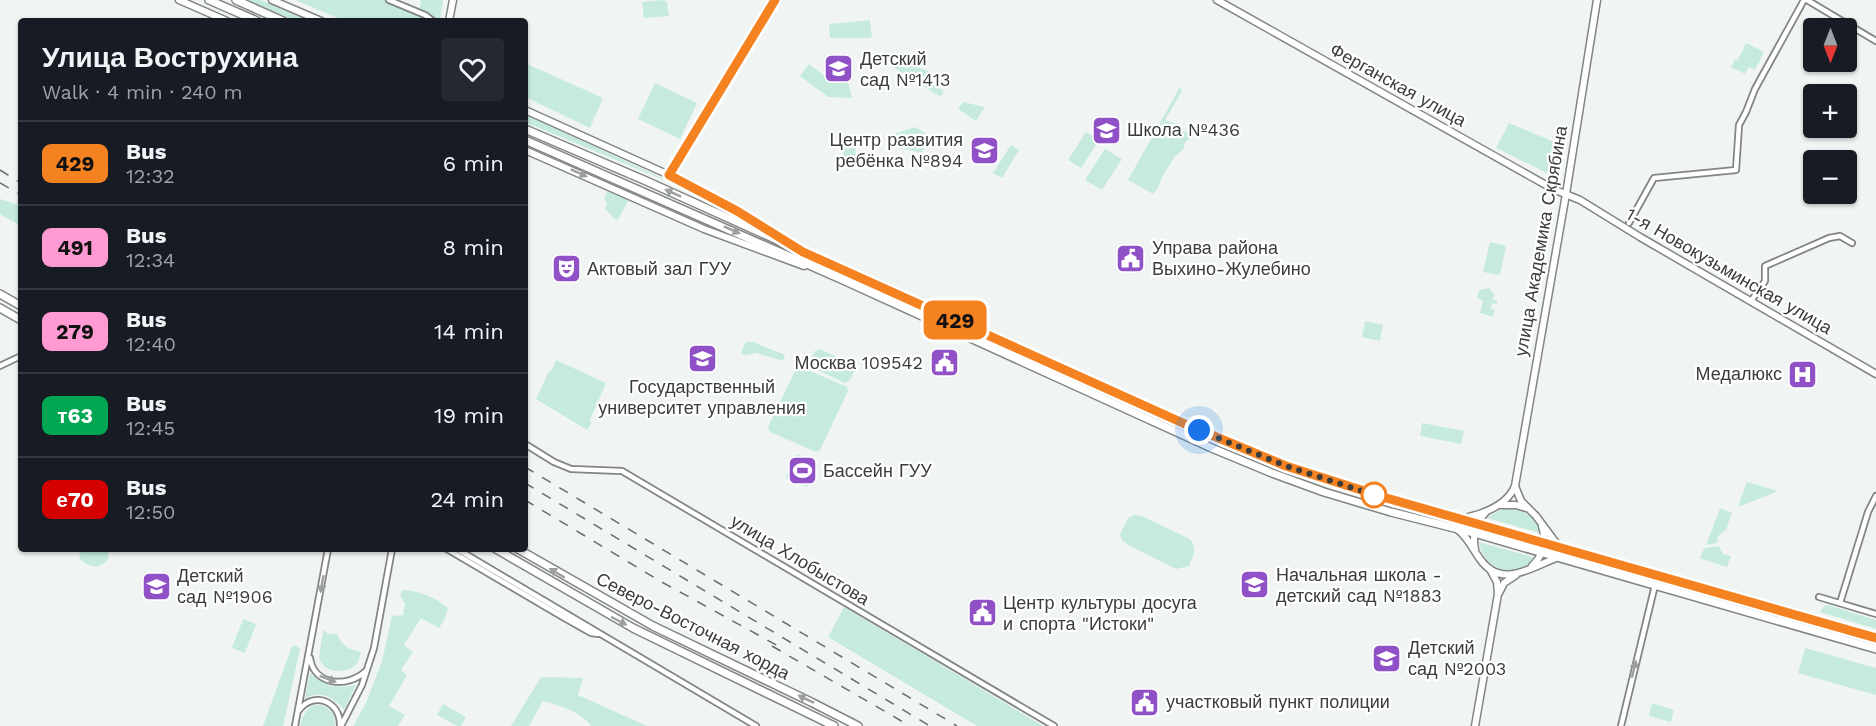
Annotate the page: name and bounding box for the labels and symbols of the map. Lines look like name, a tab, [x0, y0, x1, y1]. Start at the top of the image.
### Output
north arrow	[1803, 18, 1857, 72]
street label: Ферганская улица	[1326, 38, 1471, 131]
place label: Детский сад №1413	[860, 48, 951, 90]
school or university icon: Детский сад №1413	[823, 53, 855, 85]
school or university icon: Школа №436	[1090, 114, 1122, 146]
place label: Школа №436	[1127, 119, 1240, 140]
street label: улица Академика Скрябина	[1510, 123, 1571, 358]
place label: Центр развития ребёнка №894	[830, 129, 963, 171]
school or university icon: Центр развития ребёнка №894	[968, 134, 1000, 166]
one-way arrow	[570, 169, 588, 178]
one-way arrow	[664, 188, 682, 198]
street label: 1-я Новокузьминская улица	[1623, 203, 1837, 339]
one-way arrow	[724, 226, 741, 235]
place label: Управа района Выхино-Жулебино	[1152, 237, 1311, 279]
public building icon: Управа района Выхино-Жулебино	[1115, 242, 1147, 274]
theatre icon: Актовый зал ГУУ	[550, 253, 582, 285]
place label: Актовый зал ГУУ	[587, 258, 732, 279]
line badge: 429	[920, 300, 990, 340]
school or university icon: Государственный университет управления	[686, 342, 718, 374]
public building icon: Москва 109542	[928, 347, 960, 379]
place label: Москва 109542	[794, 352, 923, 373]
hospital icon: Медалюкс	[1787, 358, 1819, 390]
place label: Медалюкс	[1696, 363, 1782, 384]
place label: Государственный университет управления	[598, 376, 806, 418]
your location	[1184, 415, 1214, 445]
sports icon: Бассейн ГУУ	[786, 455, 818, 487]
place label: Бассейн ГУУ	[823, 460, 932, 481]
unlabelled marker	[1361, 482, 1387, 508]
street label: улица Хлобыстова	[727, 510, 874, 610]
place label: Начальная школа - детский сад №1883	[1276, 564, 1442, 606]
place label: Детский сад №1906	[177, 565, 273, 607]
one-way arrow	[549, 567, 565, 578]
street label: Северо-Восточная хорда	[593, 568, 794, 684]
school or university icon: Начальная школа - детский сад №1883	[1239, 569, 1271, 601]
school or university icon: Детский сад №1906	[140, 570, 172, 602]
one-way arrow	[317, 575, 326, 594]
place label: Центр культуры досуга и спорта "Истоки"	[1003, 592, 1198, 634]
public building icon: Центр культуры досуга и спорта "Истоки"	[966, 597, 998, 629]
one-way arrow	[611, 616, 628, 626]
place label: Детский сад №2003	[1408, 637, 1506, 679]
school or university icon: Детский сад №2003	[1371, 642, 1403, 674]
one-way arrow	[1630, 660, 1640, 678]
one-way arrow	[319, 674, 337, 684]
public building icon: участковый пункт полиции	[1129, 686, 1161, 718]
place label: участковый пункт полиции	[1166, 691, 1390, 712]
one-way arrow	[797, 695, 814, 704]

